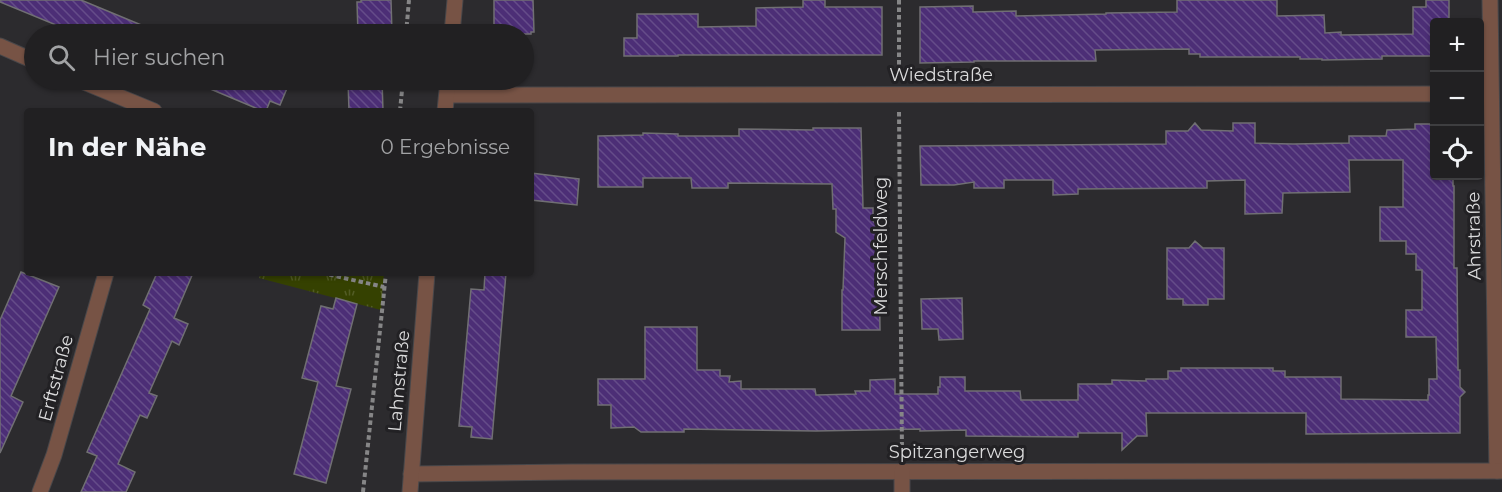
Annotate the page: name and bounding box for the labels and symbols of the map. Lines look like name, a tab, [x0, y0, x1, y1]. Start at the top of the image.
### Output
street label: Wiedstraße	[889, 64, 993, 86]
street label: Merschfeldweg	[870, 177, 892, 315]
street label: Ahrstraße	[1462, 192, 1486, 280]
street label: Lahnstraße	[384, 329, 414, 433]
street label: Erftstraße	[34, 332, 78, 424]
street label: Spitzangerweg	[889, 441, 1025, 463]

